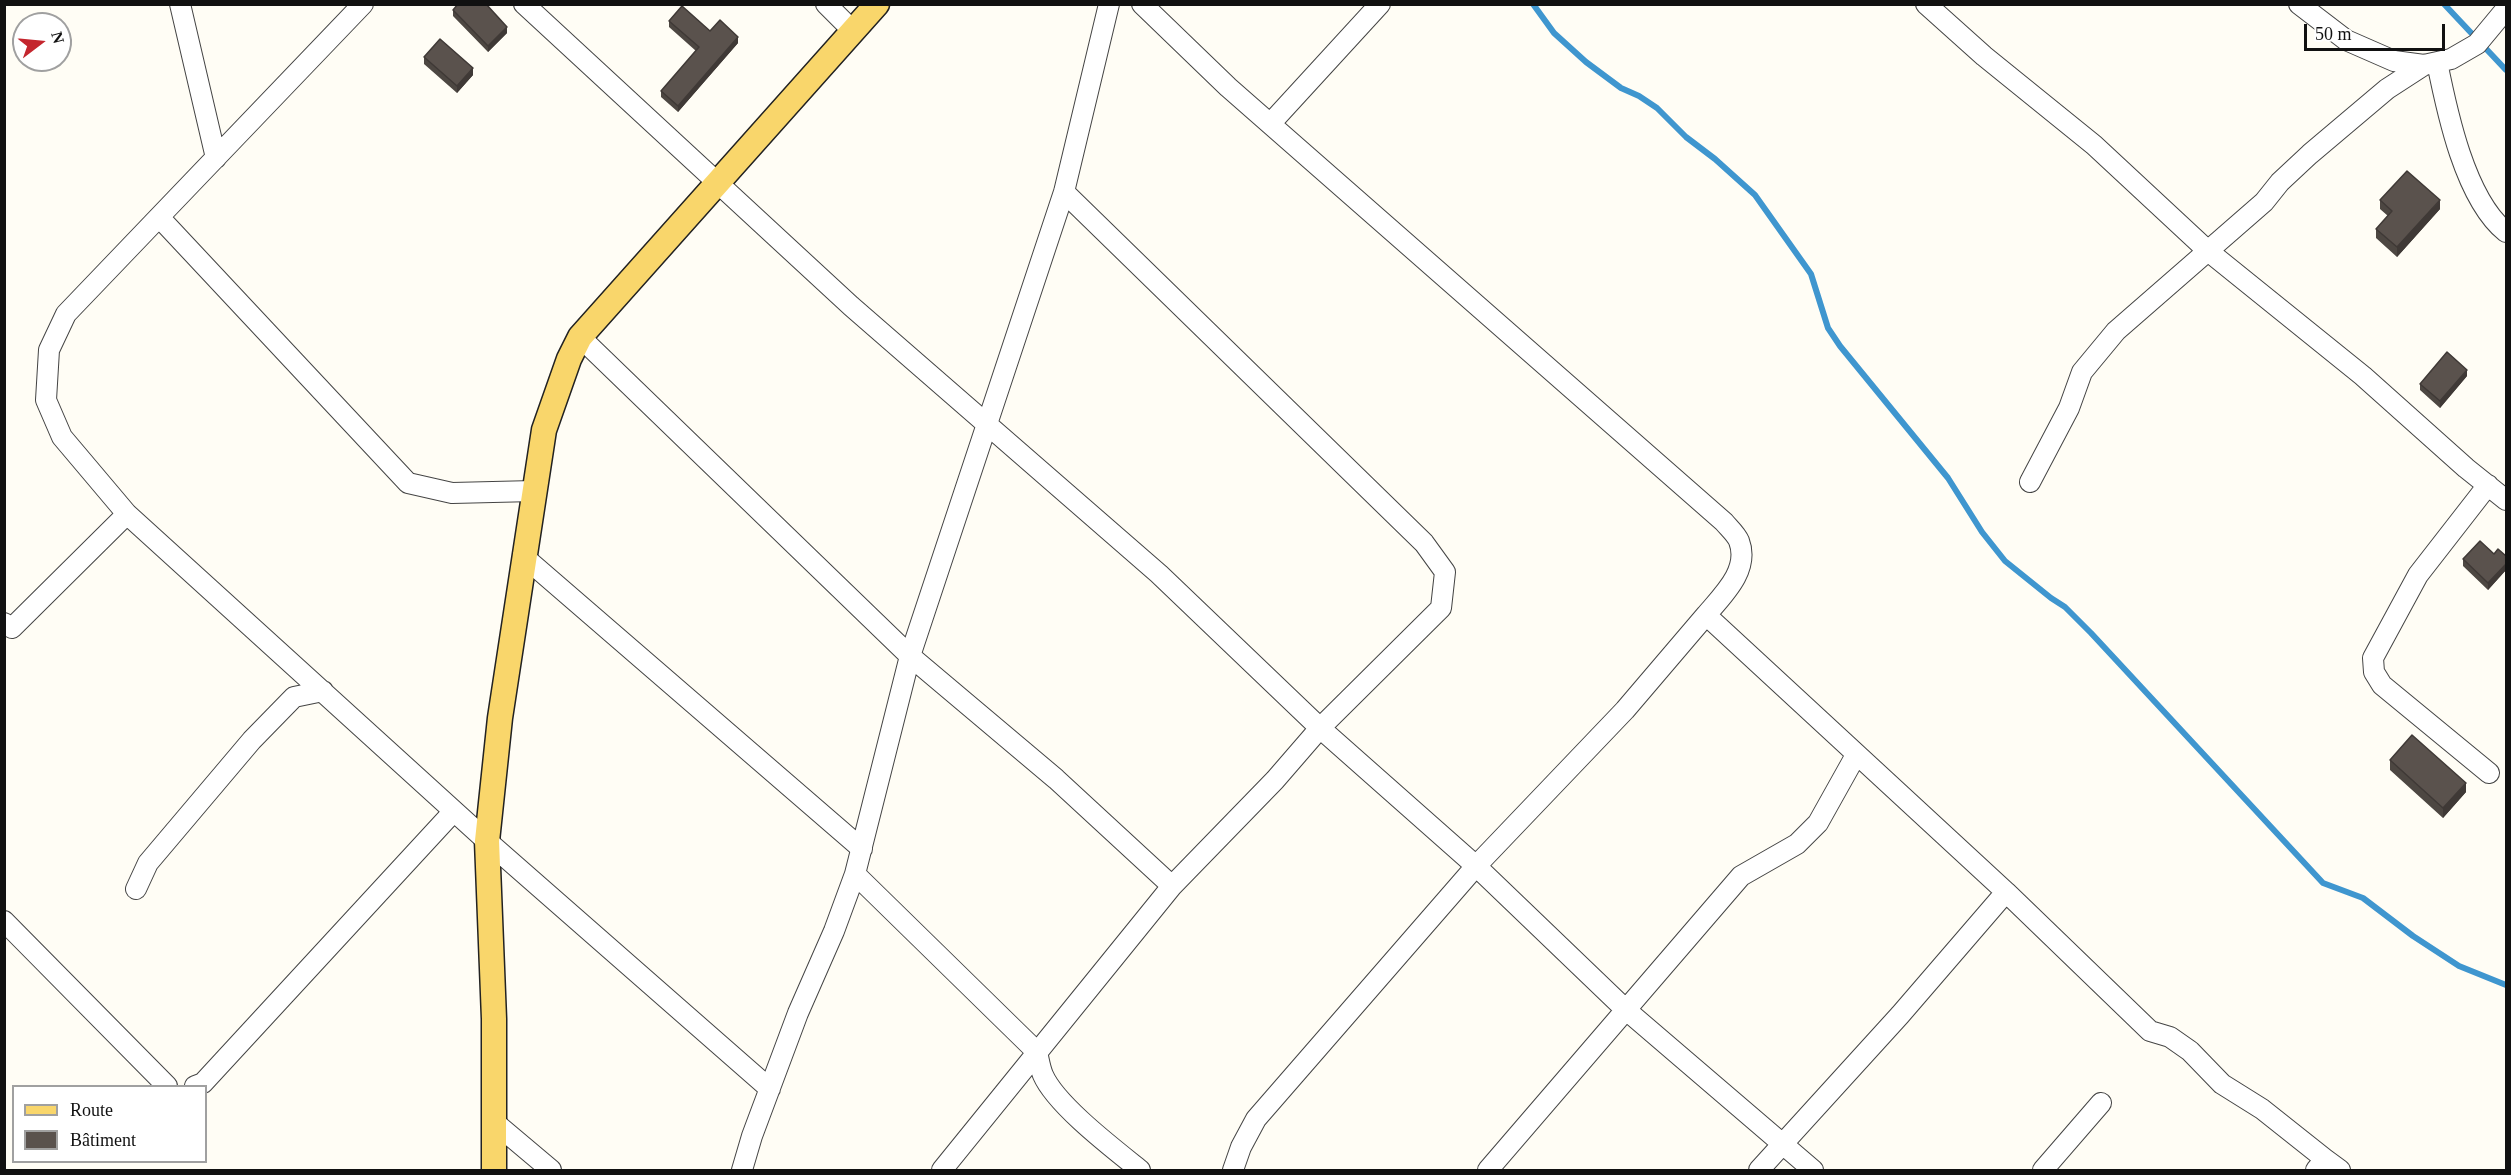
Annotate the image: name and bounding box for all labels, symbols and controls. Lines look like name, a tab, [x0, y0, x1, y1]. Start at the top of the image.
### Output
north arrow	[12, 12, 72, 72]
scale bar	[2307, 12, 2448, 50]
text: 50 m	[2315, 24, 2352, 44]
text: N	[48, 30, 68, 45]
legend	[12, 1085, 207, 1163]
text: Route	[70, 1100, 113, 1120]
text: Bâtiment	[70, 1130, 136, 1150]

